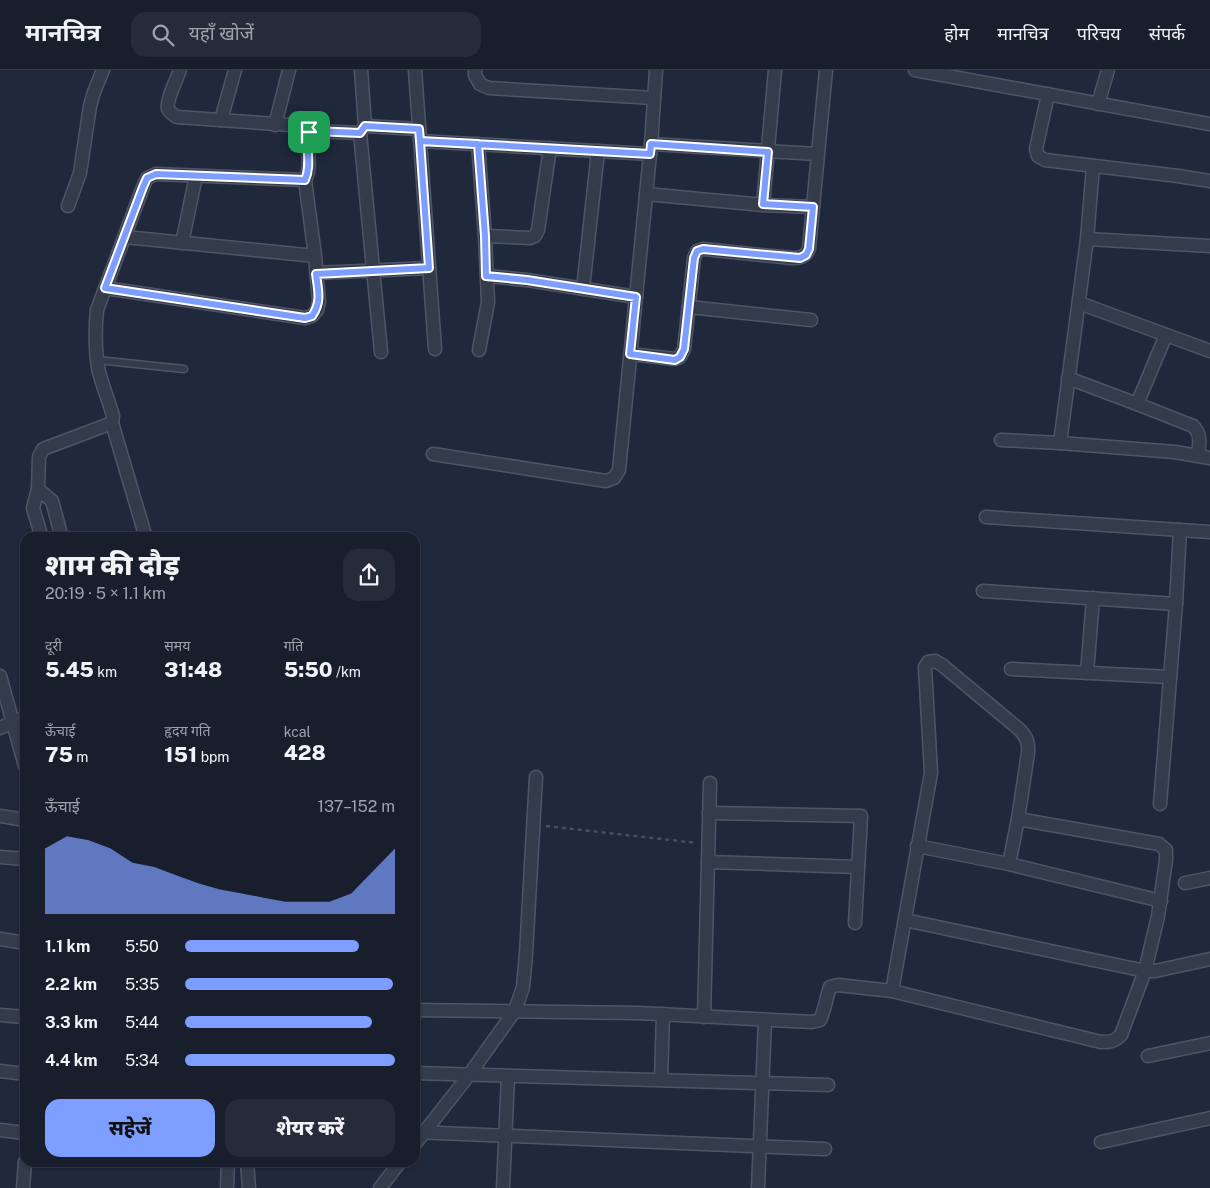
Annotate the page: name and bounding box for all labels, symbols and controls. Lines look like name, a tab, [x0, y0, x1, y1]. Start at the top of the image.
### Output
search box	[131, 12, 481, 57]
text: मानचित्र	[25, 18, 101, 46]
icon: search	[149, 21, 177, 49]
text: यहाँ खोजें	[189, 22, 254, 44]
text: होम	[944, 23, 969, 44]
text: मानचित्र	[997, 23, 1049, 44]
text: परिचय	[1077, 23, 1121, 44]
text: संपर्क	[1149, 23, 1185, 44]
pin	[288, 111, 330, 153]
icon: arrive	[295, 118, 323, 146]
text: शाम की दौड़	[45, 548, 179, 581]
button: share	[343, 549, 395, 601]
text: 20:19 · 5 × 1.1 km	[45, 584, 166, 603]
text: दूरी	[45, 638, 62, 654]
text: समय	[164, 638, 190, 654]
text: गति	[284, 638, 303, 654]
text: 5.45	[45, 657, 94, 682]
text: 31:48	[164, 657, 222, 682]
text: 5:50	[284, 657, 333, 682]
text: km	[94, 664, 117, 680]
text: /km	[333, 664, 361, 680]
text: ऊँचाई	[45, 723, 75, 739]
text: हृदय गति	[164, 723, 210, 739]
text: kcal	[284, 724, 311, 740]
text: 428	[284, 740, 326, 765]
text: 75	[45, 742, 73, 767]
text: 151	[164, 742, 197, 767]
text: m	[73, 749, 88, 765]
text: bpm	[197, 749, 229, 765]
text: ऊँचाई	[45, 797, 80, 816]
text: 137–152 m	[317, 797, 395, 816]
text: 1.1 km	[45, 937, 90, 956]
text: 5:50	[125, 937, 159, 956]
text: 2.2 km	[45, 975, 97, 994]
text: 5:35	[125, 975, 159, 994]
text: 3.3 km	[45, 1013, 98, 1032]
text: 5:44	[125, 1013, 159, 1032]
text: 4.4 km	[45, 1051, 97, 1070]
text: 5:34	[125, 1051, 159, 1070]
button: सहेजें	[45, 1099, 215, 1157]
button: शेयर करें	[225, 1099, 395, 1157]

